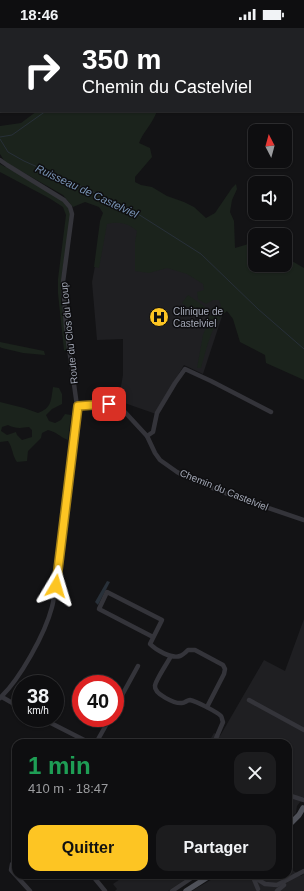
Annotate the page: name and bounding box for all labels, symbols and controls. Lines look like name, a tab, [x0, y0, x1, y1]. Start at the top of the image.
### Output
text: 18:46	[20, 6, 58, 23]
icon: right	[16, 44, 68, 96]
text: 350 m	[82, 44, 161, 75]
text: Chemin du Castelviel	[82, 77, 252, 97]
north arrow	[248, 124, 292, 168]
map controls	[248, 124, 292, 272]
water label: Ruisseau de Castelviel	[34, 162, 141, 220]
button: sound	[248, 176, 292, 220]
button: layers	[248, 228, 292, 272]
street label: Route du Clos du Loup	[58, 281, 80, 384]
hospital icon: Clinique de Castelviel	[148, 306, 170, 328]
place label: Clinique de Castelviel	[173, 306, 223, 329]
pin	[92, 387, 126, 421]
icon: arrive	[98, 393, 120, 415]
street label: Chemin du Castelviel	[178, 467, 270, 513]
position arrow	[35, 565, 77, 607]
speed limit sign: 40	[72, 675, 124, 727]
text: 38	[27, 685, 49, 707]
text: km/h	[27, 705, 49, 716]
text: 1 min	[28, 752, 91, 779]
button: close	[234, 752, 276, 794]
text: 410 m · 18:47	[28, 781, 108, 796]
button: Quitter	[28, 825, 148, 871]
button: Partager	[156, 825, 276, 871]

